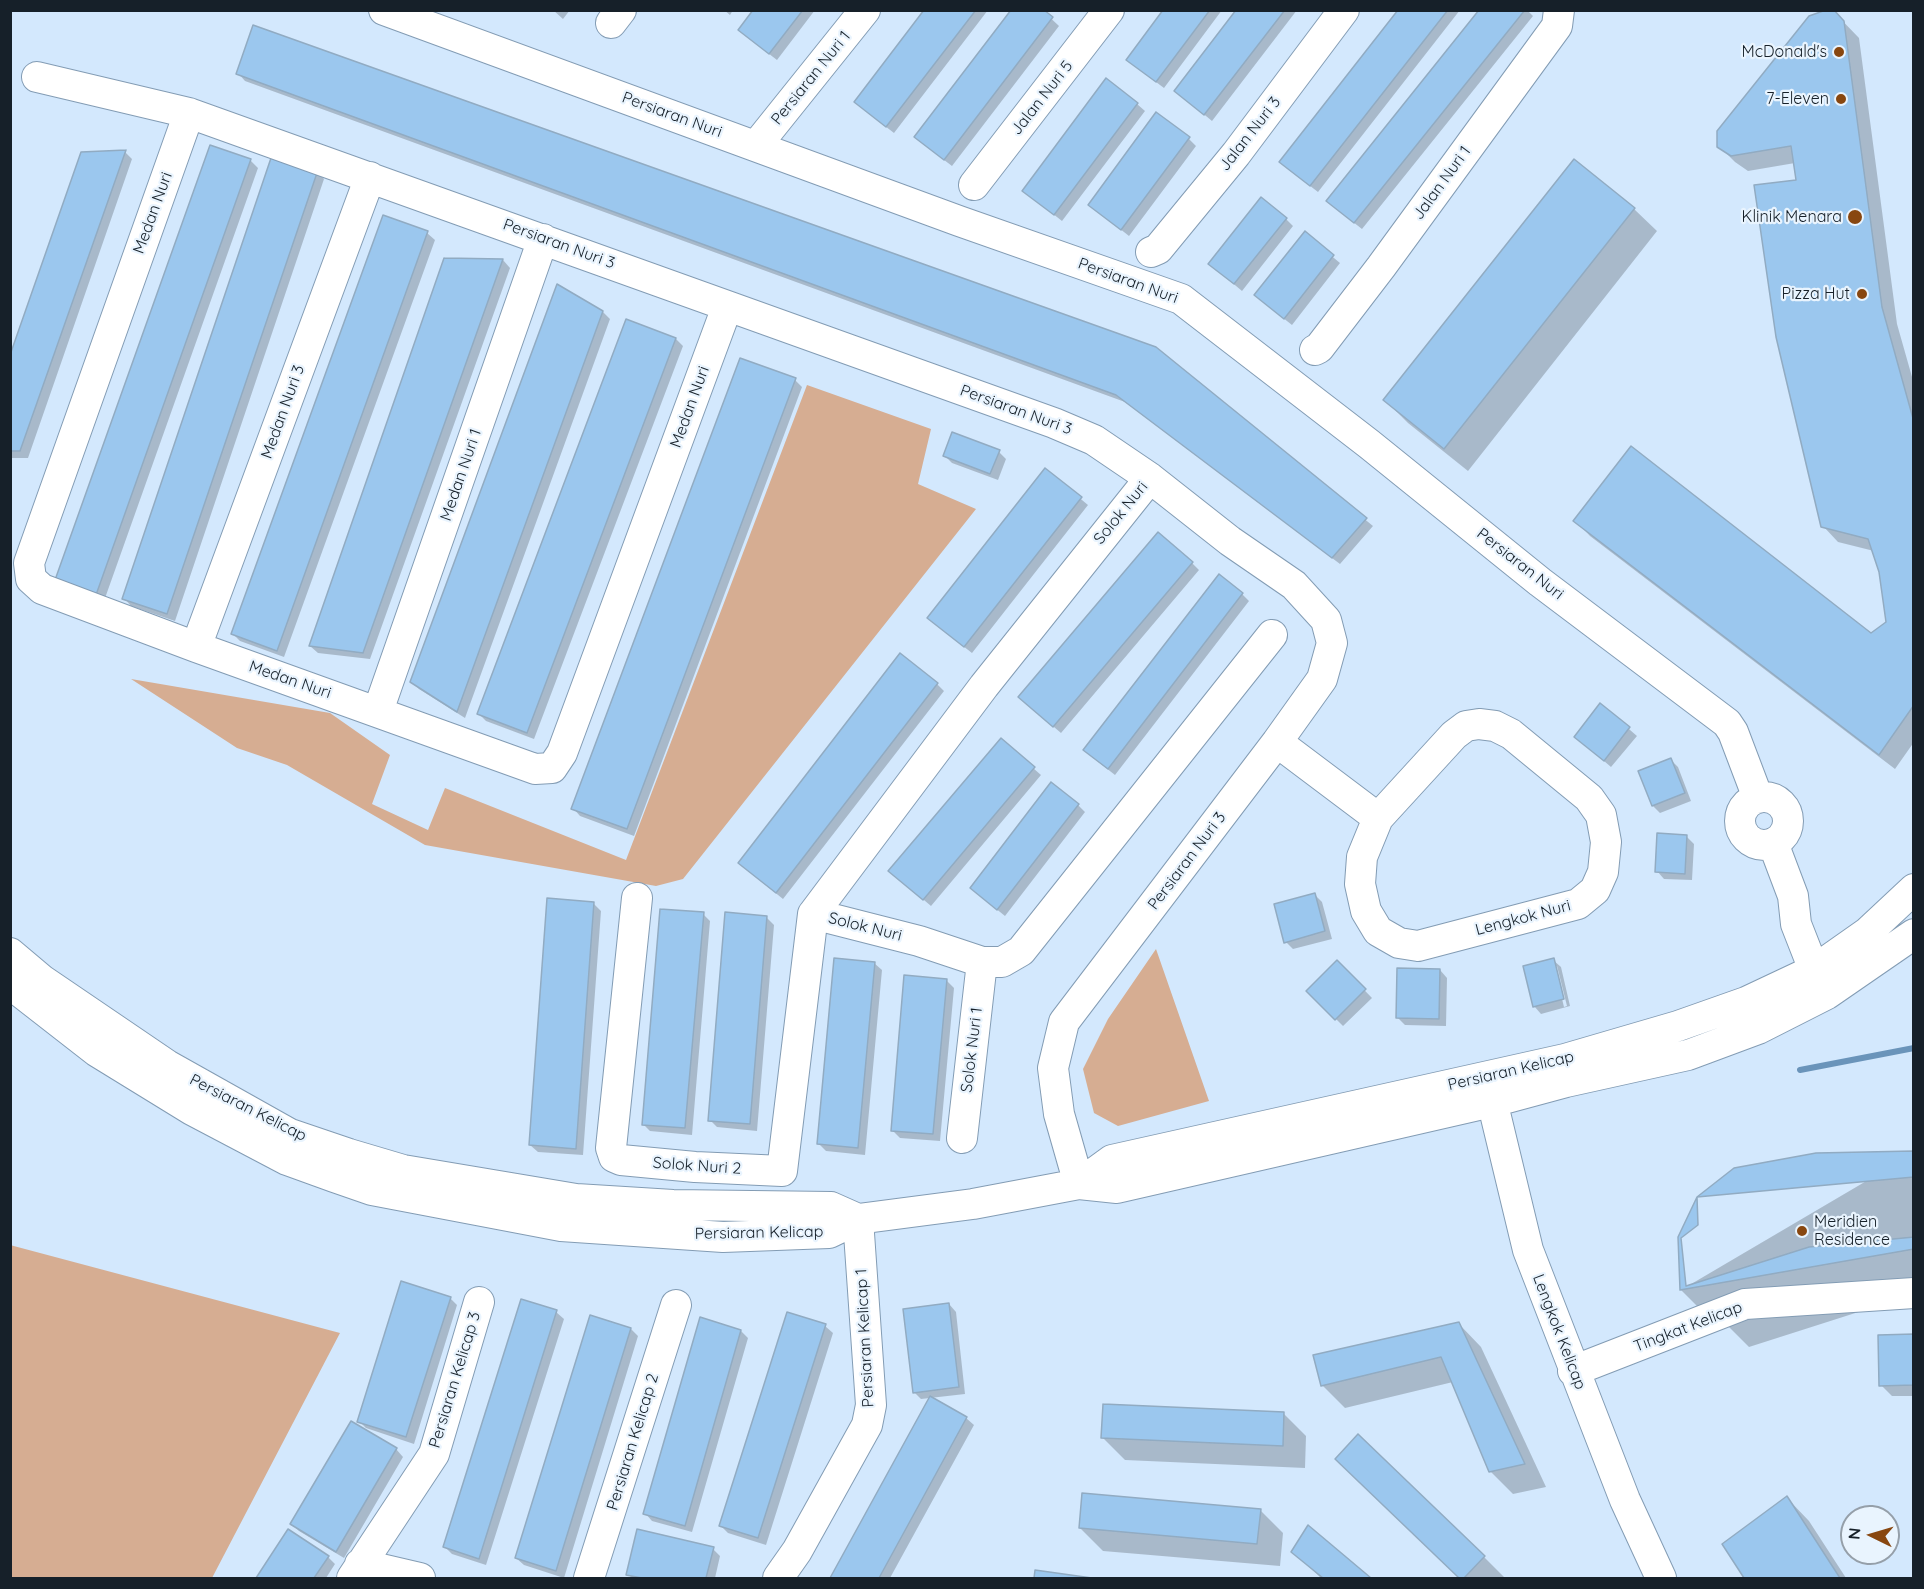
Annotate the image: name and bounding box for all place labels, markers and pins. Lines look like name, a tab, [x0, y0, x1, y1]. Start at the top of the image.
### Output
place label: McDonald's	[1741, 42, 1827, 62]
marker: McDonald's	[1832, 45, 1846, 59]
place label: 7-Eleven	[1766, 89, 1829, 109]
marker: 7-Eleven	[1834, 92, 1848, 106]
place label: Klinik Menara	[1742, 207, 1842, 227]
marker: Klinik Menara	[1846, 208, 1864, 226]
place label: Pizza Hut	[1782, 284, 1850, 304]
marker: Pizza Hut	[1855, 287, 1869, 301]
place label: Meridien Residence	[1814, 1212, 1890, 1250]
marker: Meridien Residence	[1795, 1224, 1809, 1238]

